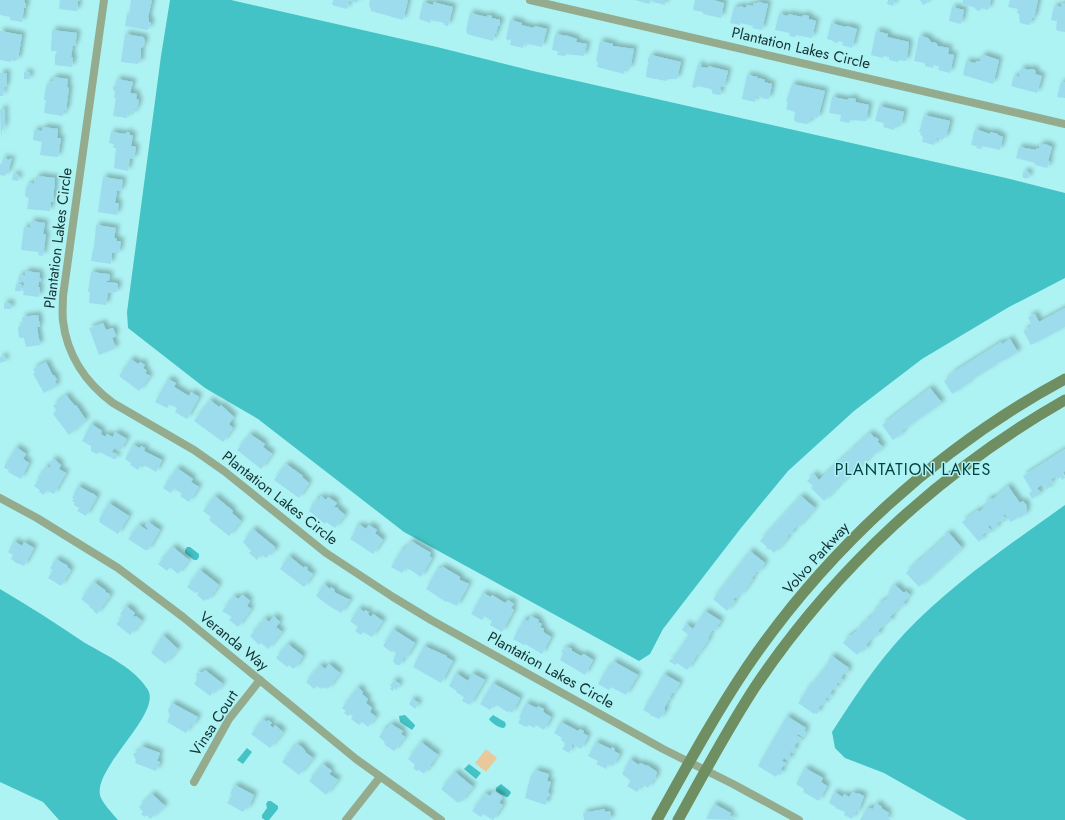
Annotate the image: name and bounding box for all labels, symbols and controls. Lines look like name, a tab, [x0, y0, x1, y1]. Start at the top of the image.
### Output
street label: Plantation Lakes Circle	[729, 21, 873, 75]
street label: Plantation Lakes Circle	[38, 166, 78, 310]
street label: Plantation Lakes Circle	[217, 446, 343, 550]
district label: PLANTATION LAKES	[835, 458, 991, 481]
street label: Volvo Parkway	[778, 517, 855, 599]
street label: Veranda Way	[194, 606, 274, 676]
street label: Plantation Lakes Circle	[484, 626, 619, 714]
street label: Vinsa Court	[184, 685, 244, 760]

